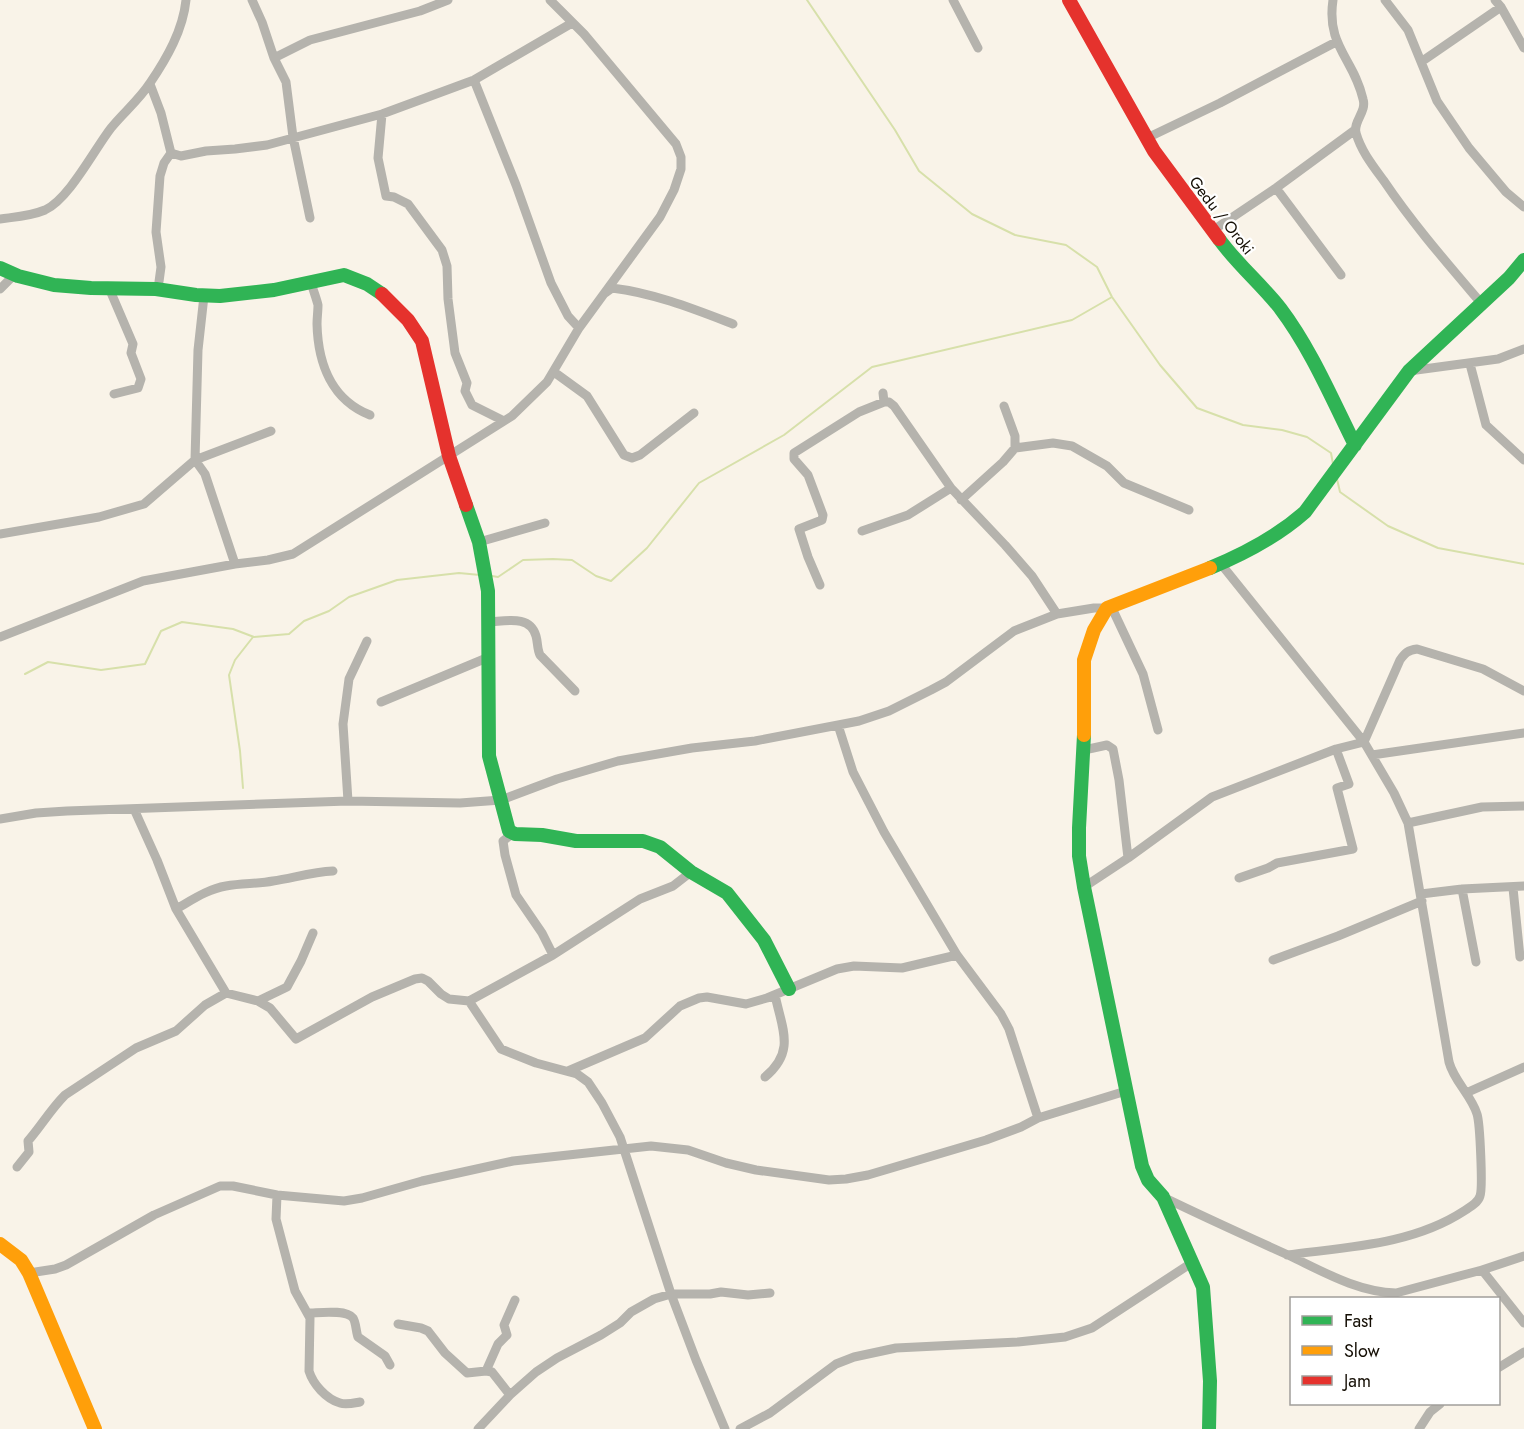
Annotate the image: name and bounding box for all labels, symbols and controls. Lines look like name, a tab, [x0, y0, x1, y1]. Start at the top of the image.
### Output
street label: Gedu / Oroki	[1184, 171, 1260, 259]
legend	[1290, 1297, 1500, 1405]
text: Fast	[1344, 1308, 1373, 1334]
text: Slow	[1344, 1338, 1381, 1364]
text: Jam	[1342, 1368, 1371, 1394]

